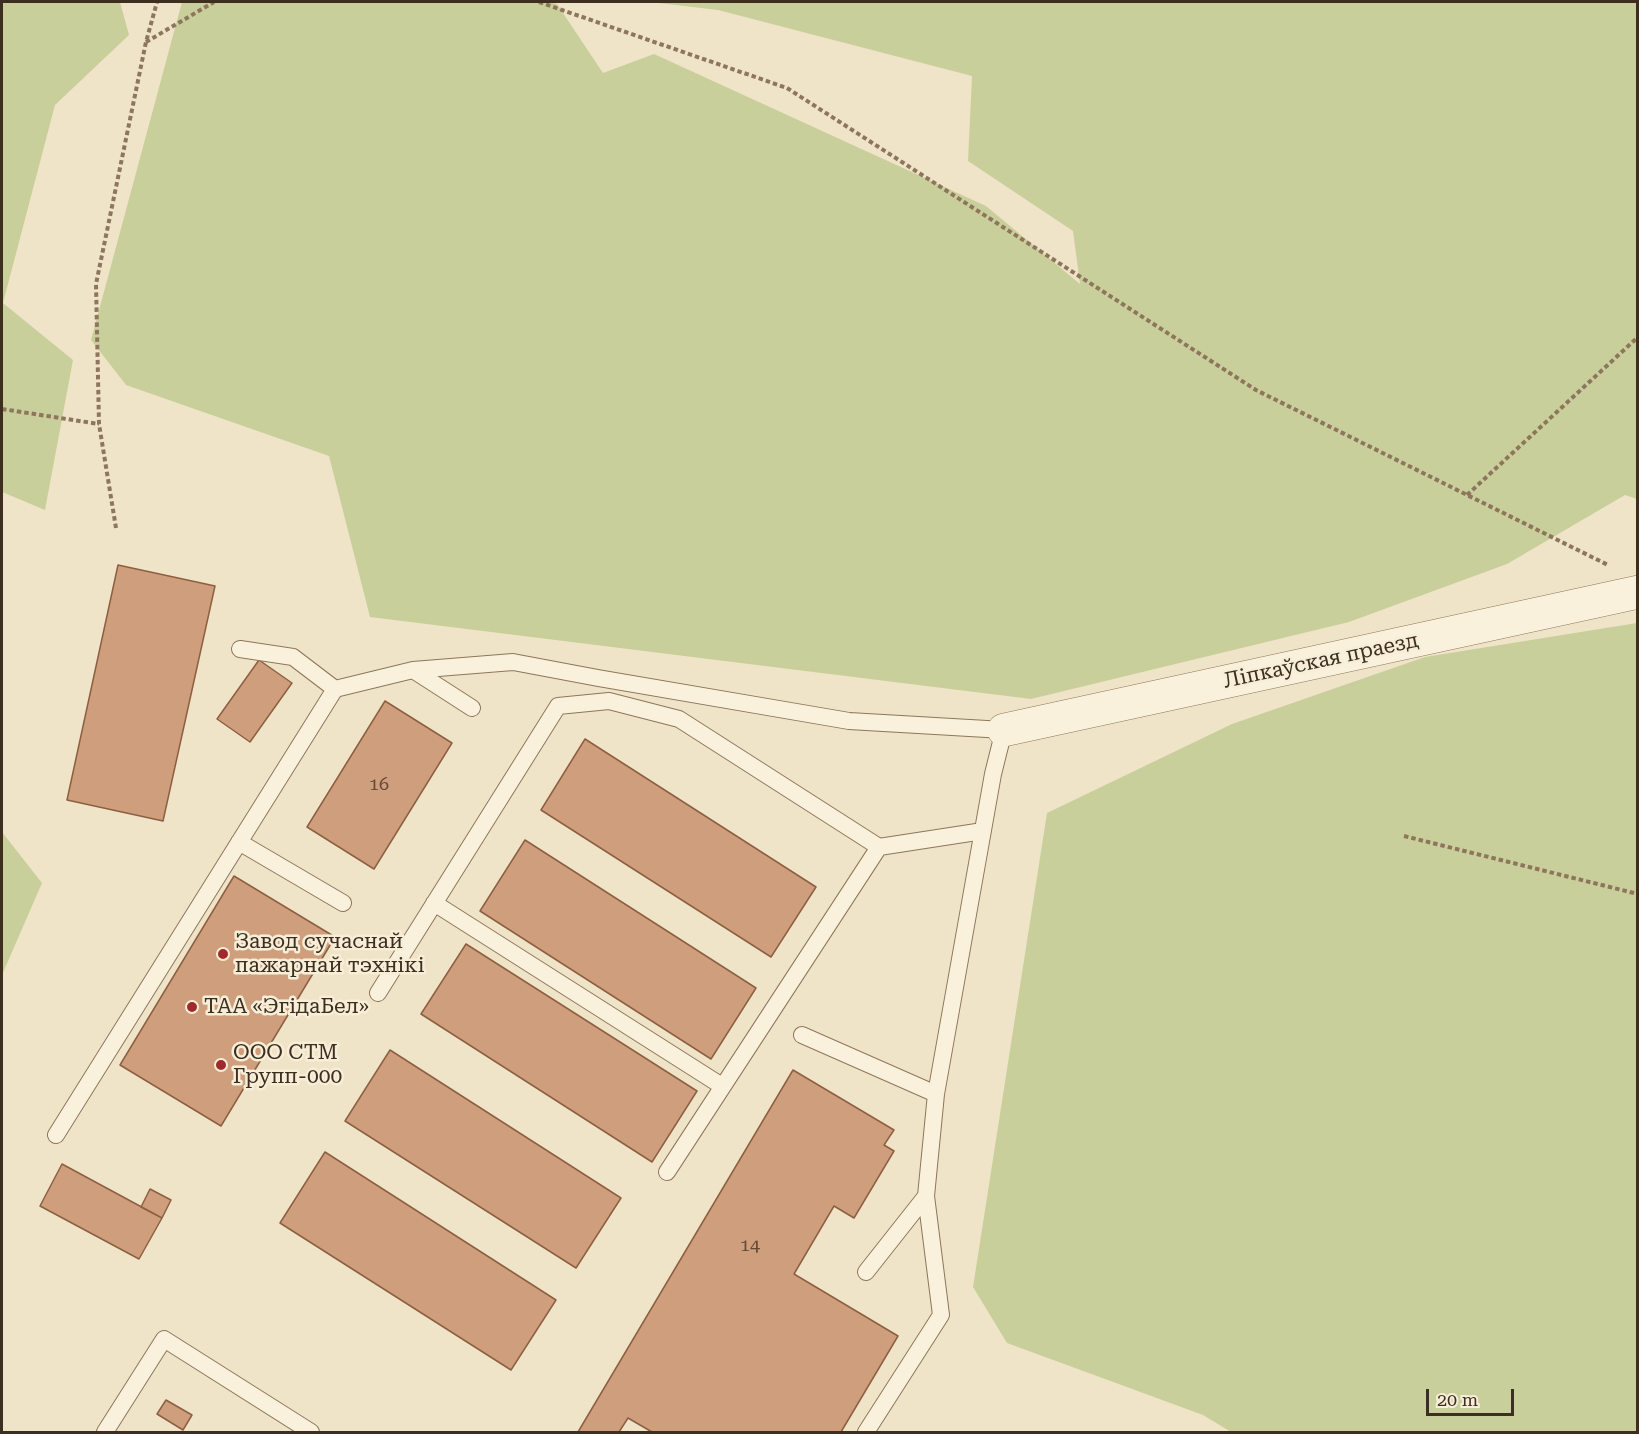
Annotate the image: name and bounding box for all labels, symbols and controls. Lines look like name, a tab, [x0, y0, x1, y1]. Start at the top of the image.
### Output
street label: Ліпкаўская праезд	[1221, 628, 1421, 694]
house number: 16	[369, 774, 389, 796]
place label: Завод сучаснай пажарнай тэхнікі	[235, 929, 424, 979]
marker: Завод сучаснай пажарнай тэхнікі	[216, 947, 230, 961]
place label: ТАА «ЭгідаБел»	[204, 994, 369, 1020]
marker: ТАА «ЭгідаБел»	[185, 1000, 199, 1014]
place label: ООО СТМ Групп-000	[233, 1040, 342, 1090]
marker: ООО СТМ Групп-000	[214, 1058, 228, 1072]
house number: 14	[740, 1235, 760, 1257]
scale bar	[1429, 1377, 1518, 1415]
text: 20 m	[1437, 1389, 1478, 1410]

